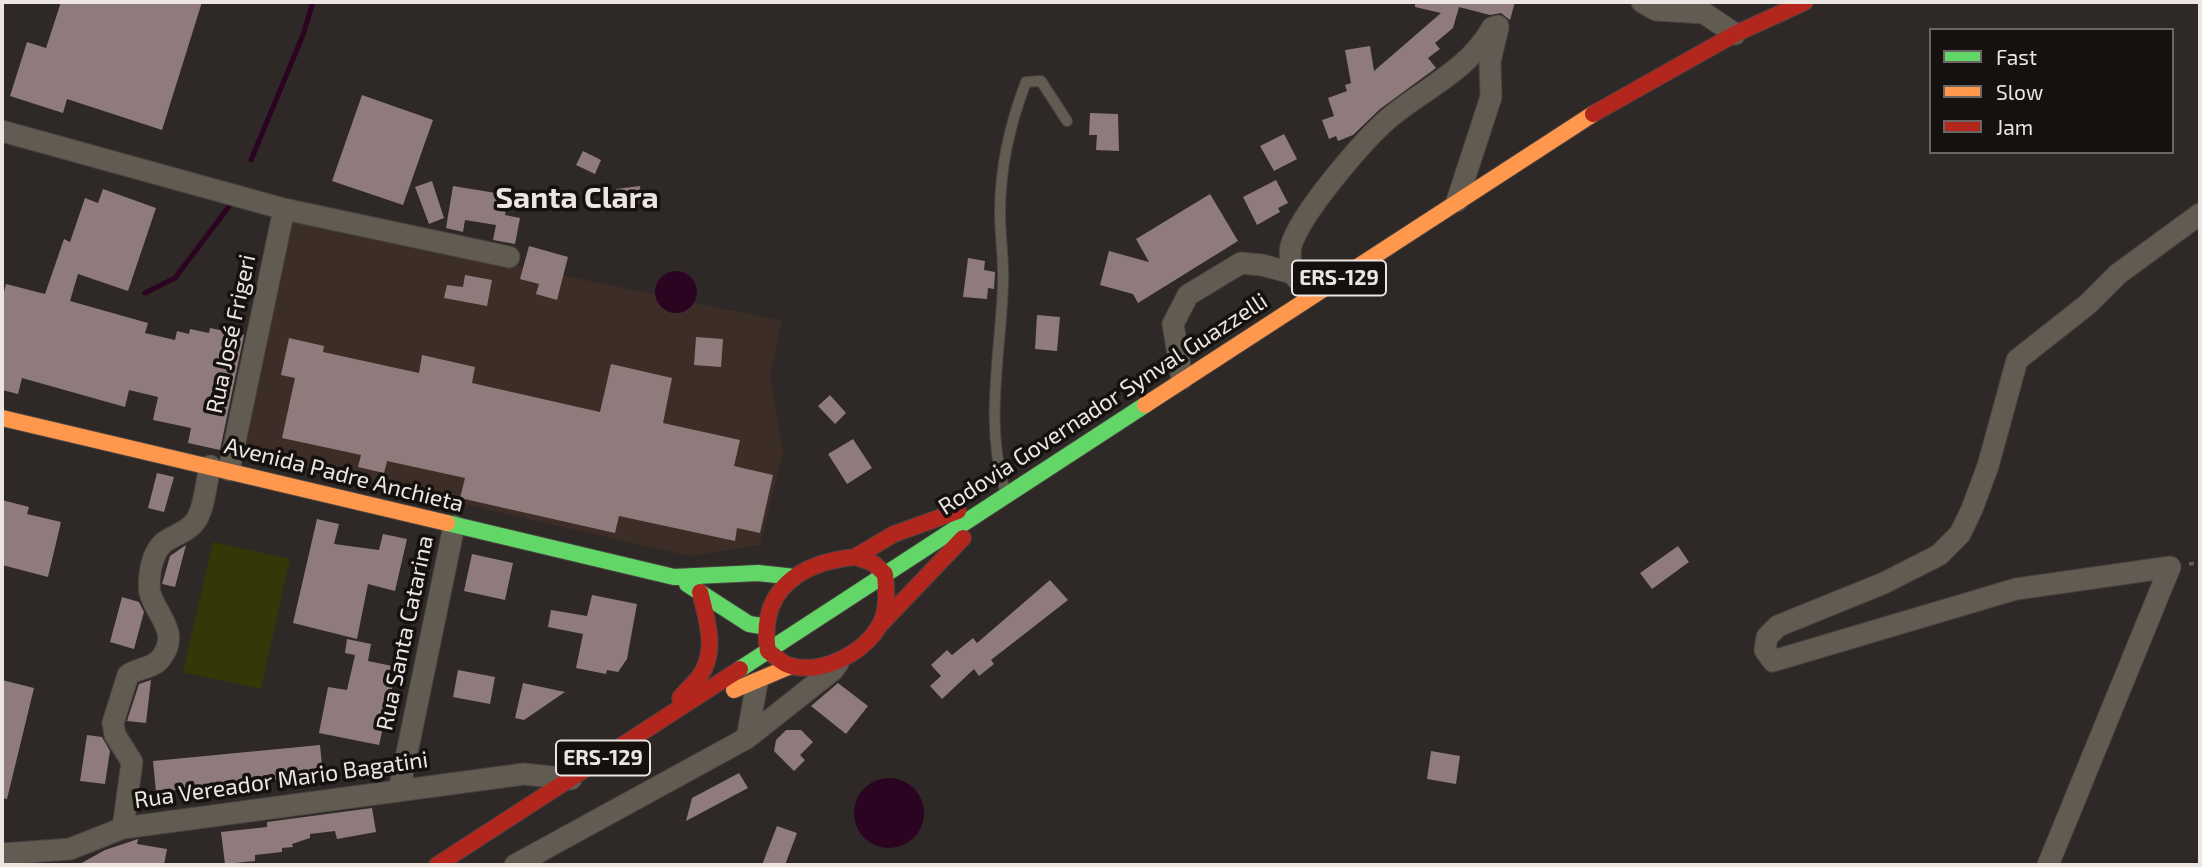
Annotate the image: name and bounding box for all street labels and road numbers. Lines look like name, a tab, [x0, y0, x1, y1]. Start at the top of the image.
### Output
street label: Rua José Frigeri	[201, 252, 261, 416]
road number: ERS-129	[1292, 260, 1386, 296]
street label: Rodovia Governador Synval Guazzelli	[933, 287, 1273, 521]
street label: Avenida Padre Anchieta	[221, 432, 467, 518]
street label: Rua Santa Catarina	[371, 533, 439, 733]
road number: ERS-129	[556, 740, 650, 776]
street label: Rua Vereador Mario Bagatini	[132, 746, 430, 814]

